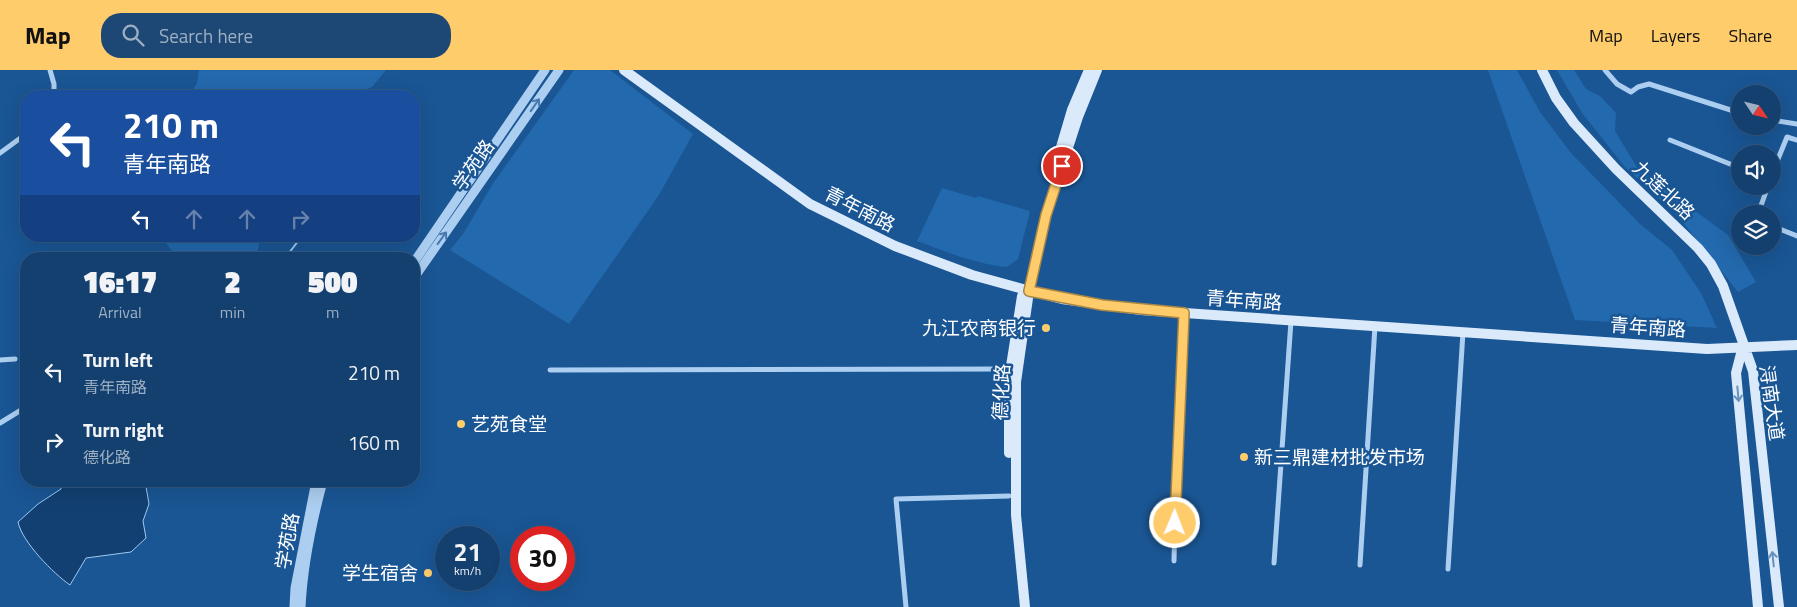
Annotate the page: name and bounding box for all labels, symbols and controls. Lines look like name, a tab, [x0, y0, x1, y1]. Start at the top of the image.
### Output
search box	[101, 13, 451, 58]
text: Map	[25, 17, 71, 53]
icon: search	[119, 21, 147, 49]
text: Search here	[159, 21, 253, 50]
text: Map	[1589, 22, 1623, 49]
text: Layers	[1651, 22, 1700, 49]
text: Share	[1728, 22, 1772, 49]
north arrow	[1731, 85, 1781, 135]
map controls	[1731, 85, 1781, 255]
text: 210 m	[123, 98, 219, 152]
one-way arrow	[530, 98, 540, 112]
icon: left	[40, 110, 105, 175]
street label: 学苑路	[444, 133, 501, 196]
pin	[1041, 145, 1083, 187]
button: sound	[1731, 145, 1781, 195]
text: 青年南路	[123, 147, 211, 181]
icon: arrive	[1048, 152, 1076, 180]
street label: 九莲北路	[1627, 153, 1702, 226]
street label: 青年南路	[820, 178, 901, 239]
icon: left	[127, 205, 155, 233]
icon: ahead	[180, 205, 208, 233]
icon: ahead	[233, 205, 261, 233]
icon: right	[286, 205, 314, 233]
button: layers	[1731, 205, 1781, 255]
one-way arrow	[437, 231, 447, 245]
text: 16:17	[83, 259, 157, 305]
text: 2	[224, 259, 241, 305]
text: 500	[308, 259, 357, 305]
street label: 青年南路	[1205, 282, 1283, 317]
text: Arrival	[98, 300, 142, 324]
text: min	[220, 300, 245, 324]
text: m	[326, 300, 339, 324]
street label: 青年南路	[1609, 309, 1687, 344]
place label: 九江农商银行	[922, 313, 1036, 342]
marker: 九江农商银行	[1040, 322, 1052, 334]
text: Turn left	[83, 345, 153, 374]
icon: left	[40, 358, 68, 386]
text: 210 m	[348, 358, 400, 387]
street label: 德化路	[985, 363, 1016, 421]
street label: 浔南大道	[1753, 363, 1792, 443]
text: 青年南路	[83, 375, 147, 399]
one-way arrow	[1733, 386, 1742, 402]
place label: 艺苑食堂	[471, 409, 547, 438]
text: Turn right	[83, 415, 164, 444]
marker: 艺苑食堂	[455, 418, 467, 430]
icon: right	[40, 428, 68, 456]
text: 160 m	[348, 428, 400, 457]
place label: 新三鼎建材批发市场	[1254, 442, 1425, 471]
text: 德化路	[83, 445, 131, 469]
marker: 新三鼎建材批发市场	[1238, 451, 1250, 463]
position arrow	[1148, 496, 1200, 548]
street label: 学苑路	[267, 510, 306, 572]
speed limit sign: 30	[510, 526, 575, 591]
text: 21	[453, 533, 482, 571]
one-way arrow	[1768, 551, 1778, 567]
place label: 学生宿舍	[342, 558, 418, 587]
text: km/h	[454, 561, 481, 580]
marker: 学生宿舍	[422, 567, 434, 579]

